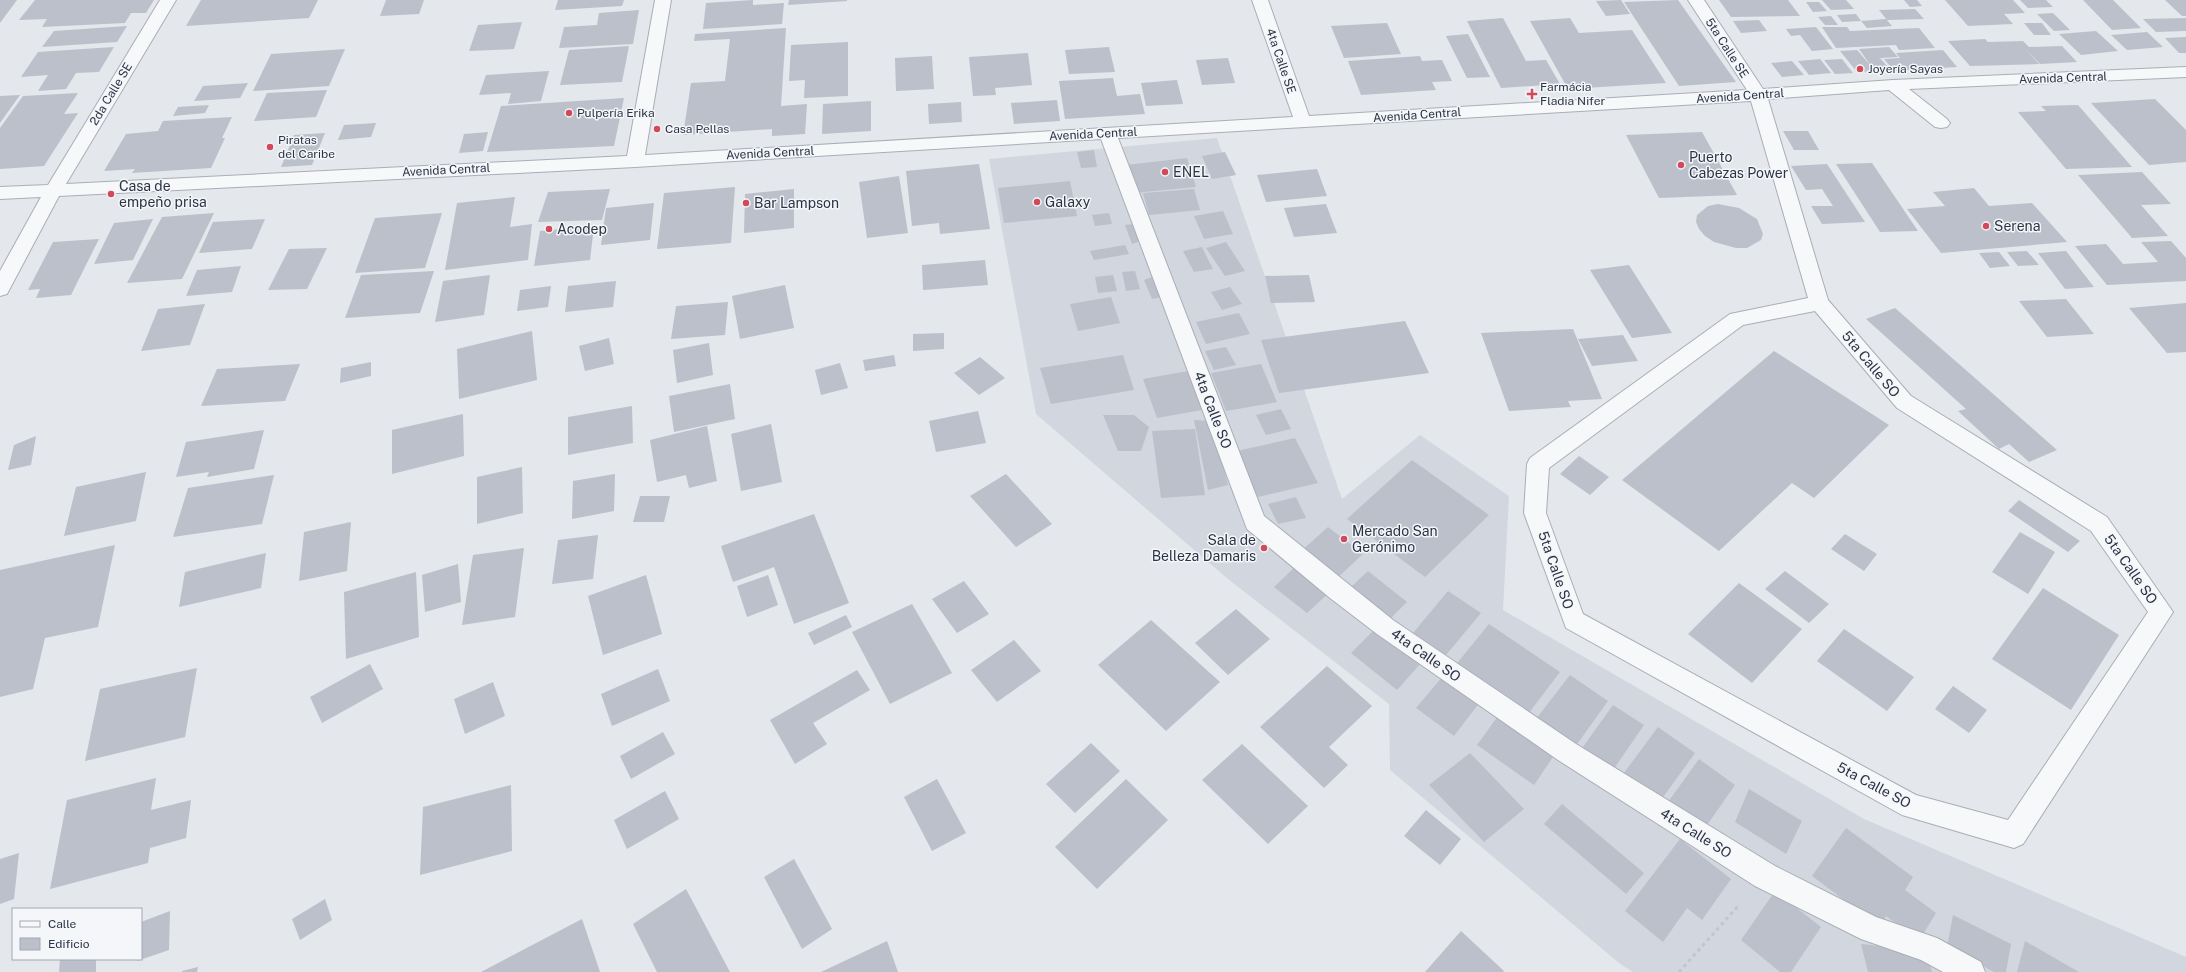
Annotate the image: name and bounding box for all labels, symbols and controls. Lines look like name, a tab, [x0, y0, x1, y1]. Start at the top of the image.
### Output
street label: 5ta Calle SE	[1702, 15, 1752, 81]
street label: 4ta Calle SE	[1263, 26, 1299, 96]
street label: 2da Calle SE	[87, 60, 135, 128]
place label: Joyería Sayas	[1868, 62, 1943, 76]
marker: Joyería Sayas	[1855, 64, 1865, 74]
street label: Avenida Central	[2019, 69, 2108, 87]
place label: Farmácia Fladia Nifer	[1540, 80, 1606, 108]
street label: Avenida Central	[1695, 86, 1785, 106]
marker: Farmácia Fladia Nifer	[1527, 89, 1537, 99]
street label: Avenida Central	[1372, 105, 1462, 125]
place label: Pulpería Erika	[577, 106, 655, 120]
marker: Pulpería Erika	[564, 108, 574, 118]
place label: Casa Pellas	[665, 122, 729, 136]
marker: Casa Pellas	[652, 124, 662, 134]
street label: Avenida Central	[1049, 125, 1138, 143]
place label: Piratas del Caribe	[278, 133, 335, 161]
marker: Piratas del Caribe	[265, 142, 275, 152]
street label: Avenida Central	[726, 144, 815, 162]
place label: Puerto Cabezas Power	[1689, 149, 1788, 181]
marker: Puerto Cabezas Power	[1676, 160, 1686, 170]
street label: Avenida Central	[402, 161, 491, 179]
place label: ENEL	[1173, 164, 1209, 180]
marker: ENEL	[1160, 167, 1170, 177]
place label: Casa de empeño prisa	[119, 178, 207, 210]
marker: Casa de empeño prisa	[106, 189, 116, 199]
place label: Galaxy	[1045, 194, 1091, 210]
place label: Bar Lampson	[754, 195, 839, 211]
marker: Galaxy	[1032, 197, 1042, 207]
marker: Bar Lampson	[741, 198, 751, 208]
place label: Serena	[1994, 218, 2040, 234]
place label: Acodep	[557, 221, 607, 237]
marker: Serena	[1981, 221, 1991, 231]
marker: Acodep	[544, 224, 554, 234]
street label: 5ta Calle SO	[1839, 328, 1903, 400]
street label: 4ta Calle SO	[1191, 369, 1235, 451]
place label: Mercado San Gerónimo	[1352, 523, 1438, 555]
street label: 5ta Calle SO	[1535, 529, 1577, 611]
street label: 5ta Calle SO	[2101, 531, 2161, 607]
place label: Sala de Belleza Damaris	[1152, 532, 1256, 564]
marker: Mercado San Gerónimo	[1339, 534, 1349, 544]
marker: Sala de Belleza Damaris	[1259, 543, 1269, 553]
street label: 4ta Calle SO	[1388, 625, 1464, 685]
street label: 5ta Calle SO	[1834, 759, 1914, 811]
street label: 4ta Calle SO	[1657, 805, 1735, 861]
legend	[12, 908, 142, 960]
text: Calle	[48, 917, 77, 931]
text: Edificio	[48, 937, 90, 951]

